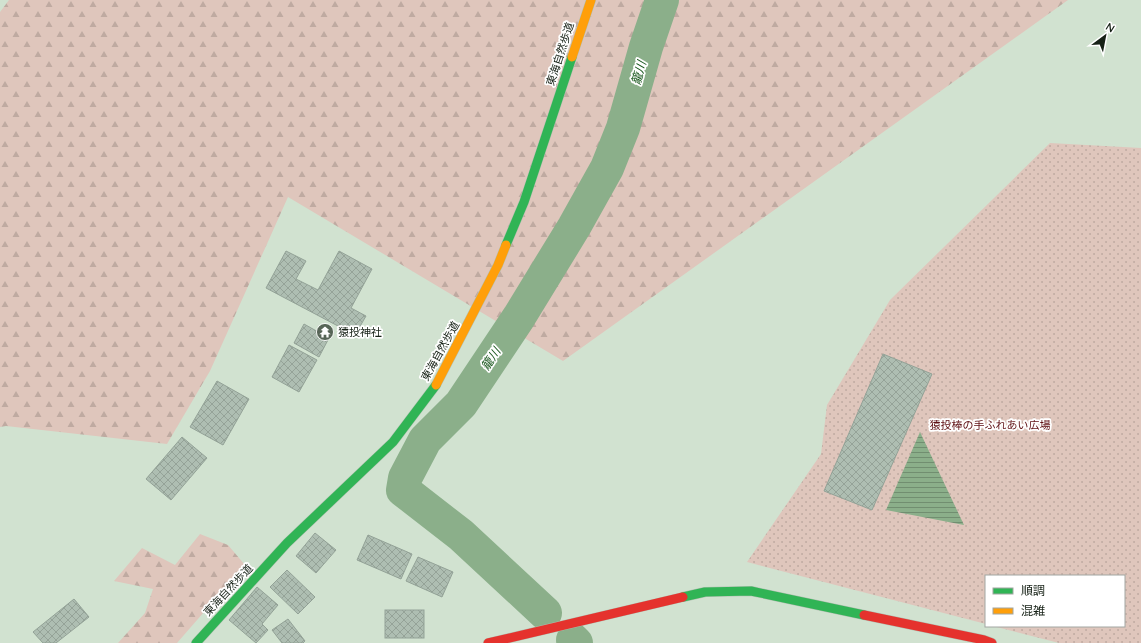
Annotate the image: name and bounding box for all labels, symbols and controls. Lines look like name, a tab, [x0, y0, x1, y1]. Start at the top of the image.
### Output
north arrow	[1085, 16, 1125, 56]
text: N	[1103, 19, 1117, 36]
street label: 東海自然歩道	[543, 20, 577, 88]
water label: 籠川	[628, 57, 650, 86]
street label: 東海自然歩道	[418, 319, 462, 383]
temple icon: 猿投神社	[315, 322, 335, 342]
place label: 猿投神社	[338, 325, 382, 339]
water label: 籠川	[478, 343, 505, 373]
park label: 猿投棒の手ふれあい広場	[930, 418, 1051, 432]
street label: 東海自然歩道	[200, 561, 256, 619]
legend	[985, 575, 1125, 627]
text: 順調	[1021, 583, 1045, 598]
text: 混雑	[1021, 603, 1045, 618]

